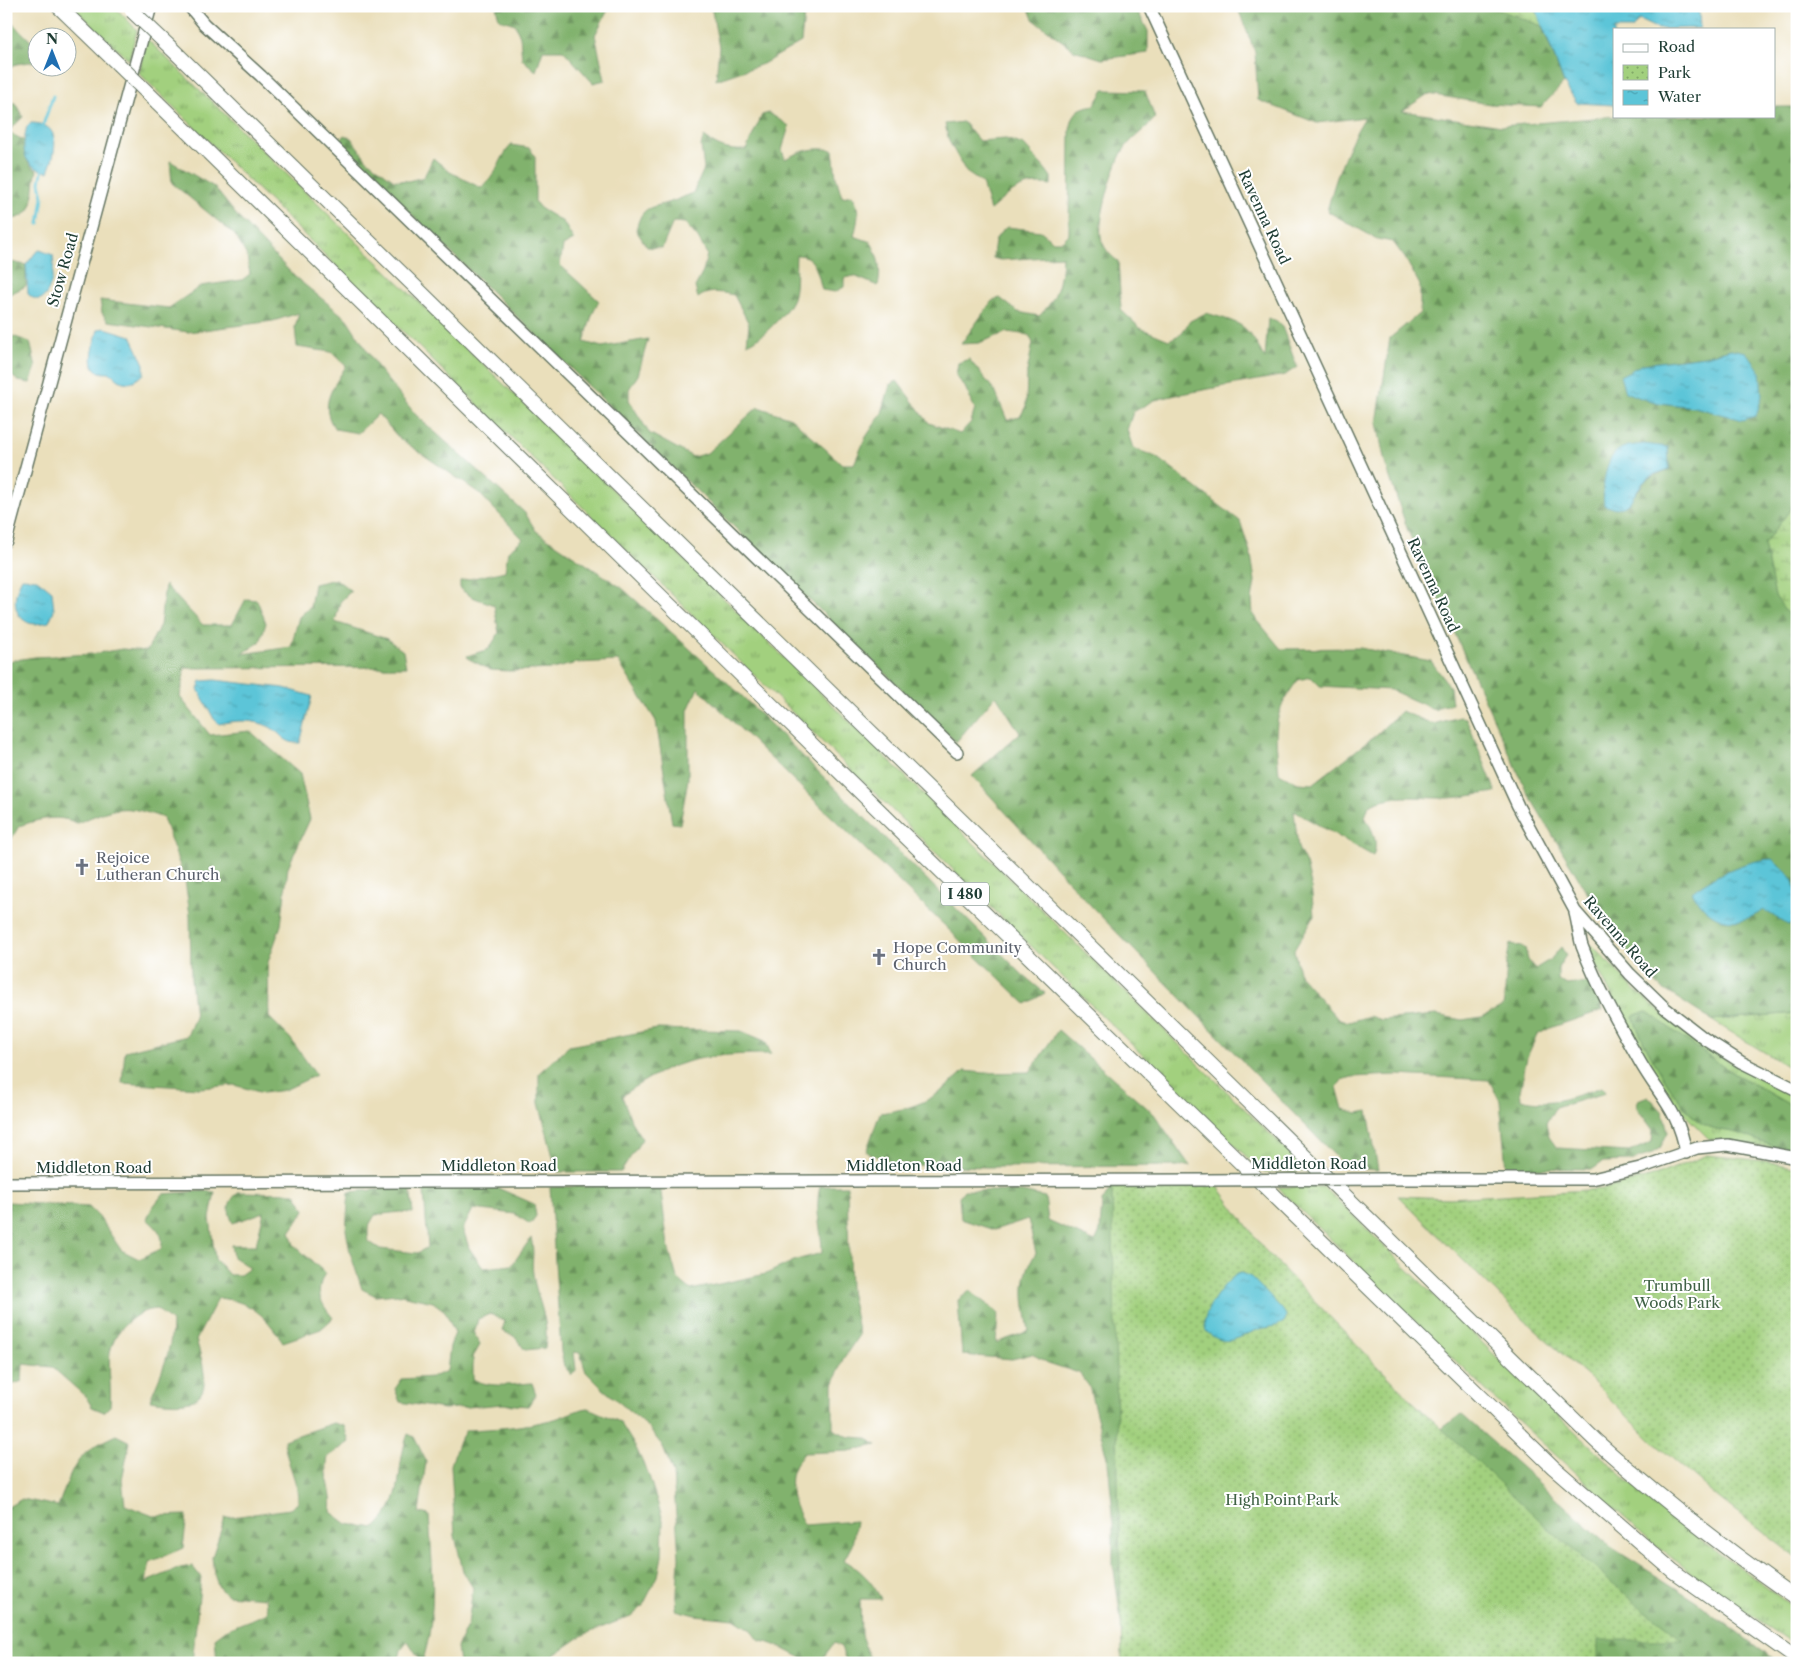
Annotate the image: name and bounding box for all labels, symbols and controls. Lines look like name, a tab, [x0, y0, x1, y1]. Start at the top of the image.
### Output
north arrow	[28, 28, 78, 78]
legend	[1613, 28, 1776, 118]
text: N	[46, 30, 58, 48]
text: Road	[1658, 37, 1695, 56]
text: Park	[1658, 63, 1692, 82]
text: Water	[1657, 87, 1702, 106]
street label: Ravenna Road	[1234, 166, 1295, 267]
street label: Stow Road	[43, 231, 82, 309]
street label: Ravenna Road	[1403, 534, 1464, 635]
place label: Rejoice Lutheran Church	[96, 848, 220, 884]
church icon: Rejoice Lutheran Church	[72, 857, 92, 877]
road number: I 480	[941, 882, 989, 906]
street label: Ravenna Road	[1580, 892, 1661, 981]
place label: Hope Community Church	[893, 938, 1023, 974]
church icon: Hope Community Church	[869, 947, 889, 967]
street label: Middleton Road	[1251, 1154, 1367, 1173]
street label: Middleton Road	[441, 1156, 557, 1175]
street label: Middleton Road	[846, 1156, 962, 1175]
street label: Middleton Road	[36, 1158, 152, 1177]
park label: Trumbull Woods Park	[1633, 1276, 1721, 1312]
park label: High Point Park	[1225, 1490, 1340, 1509]

